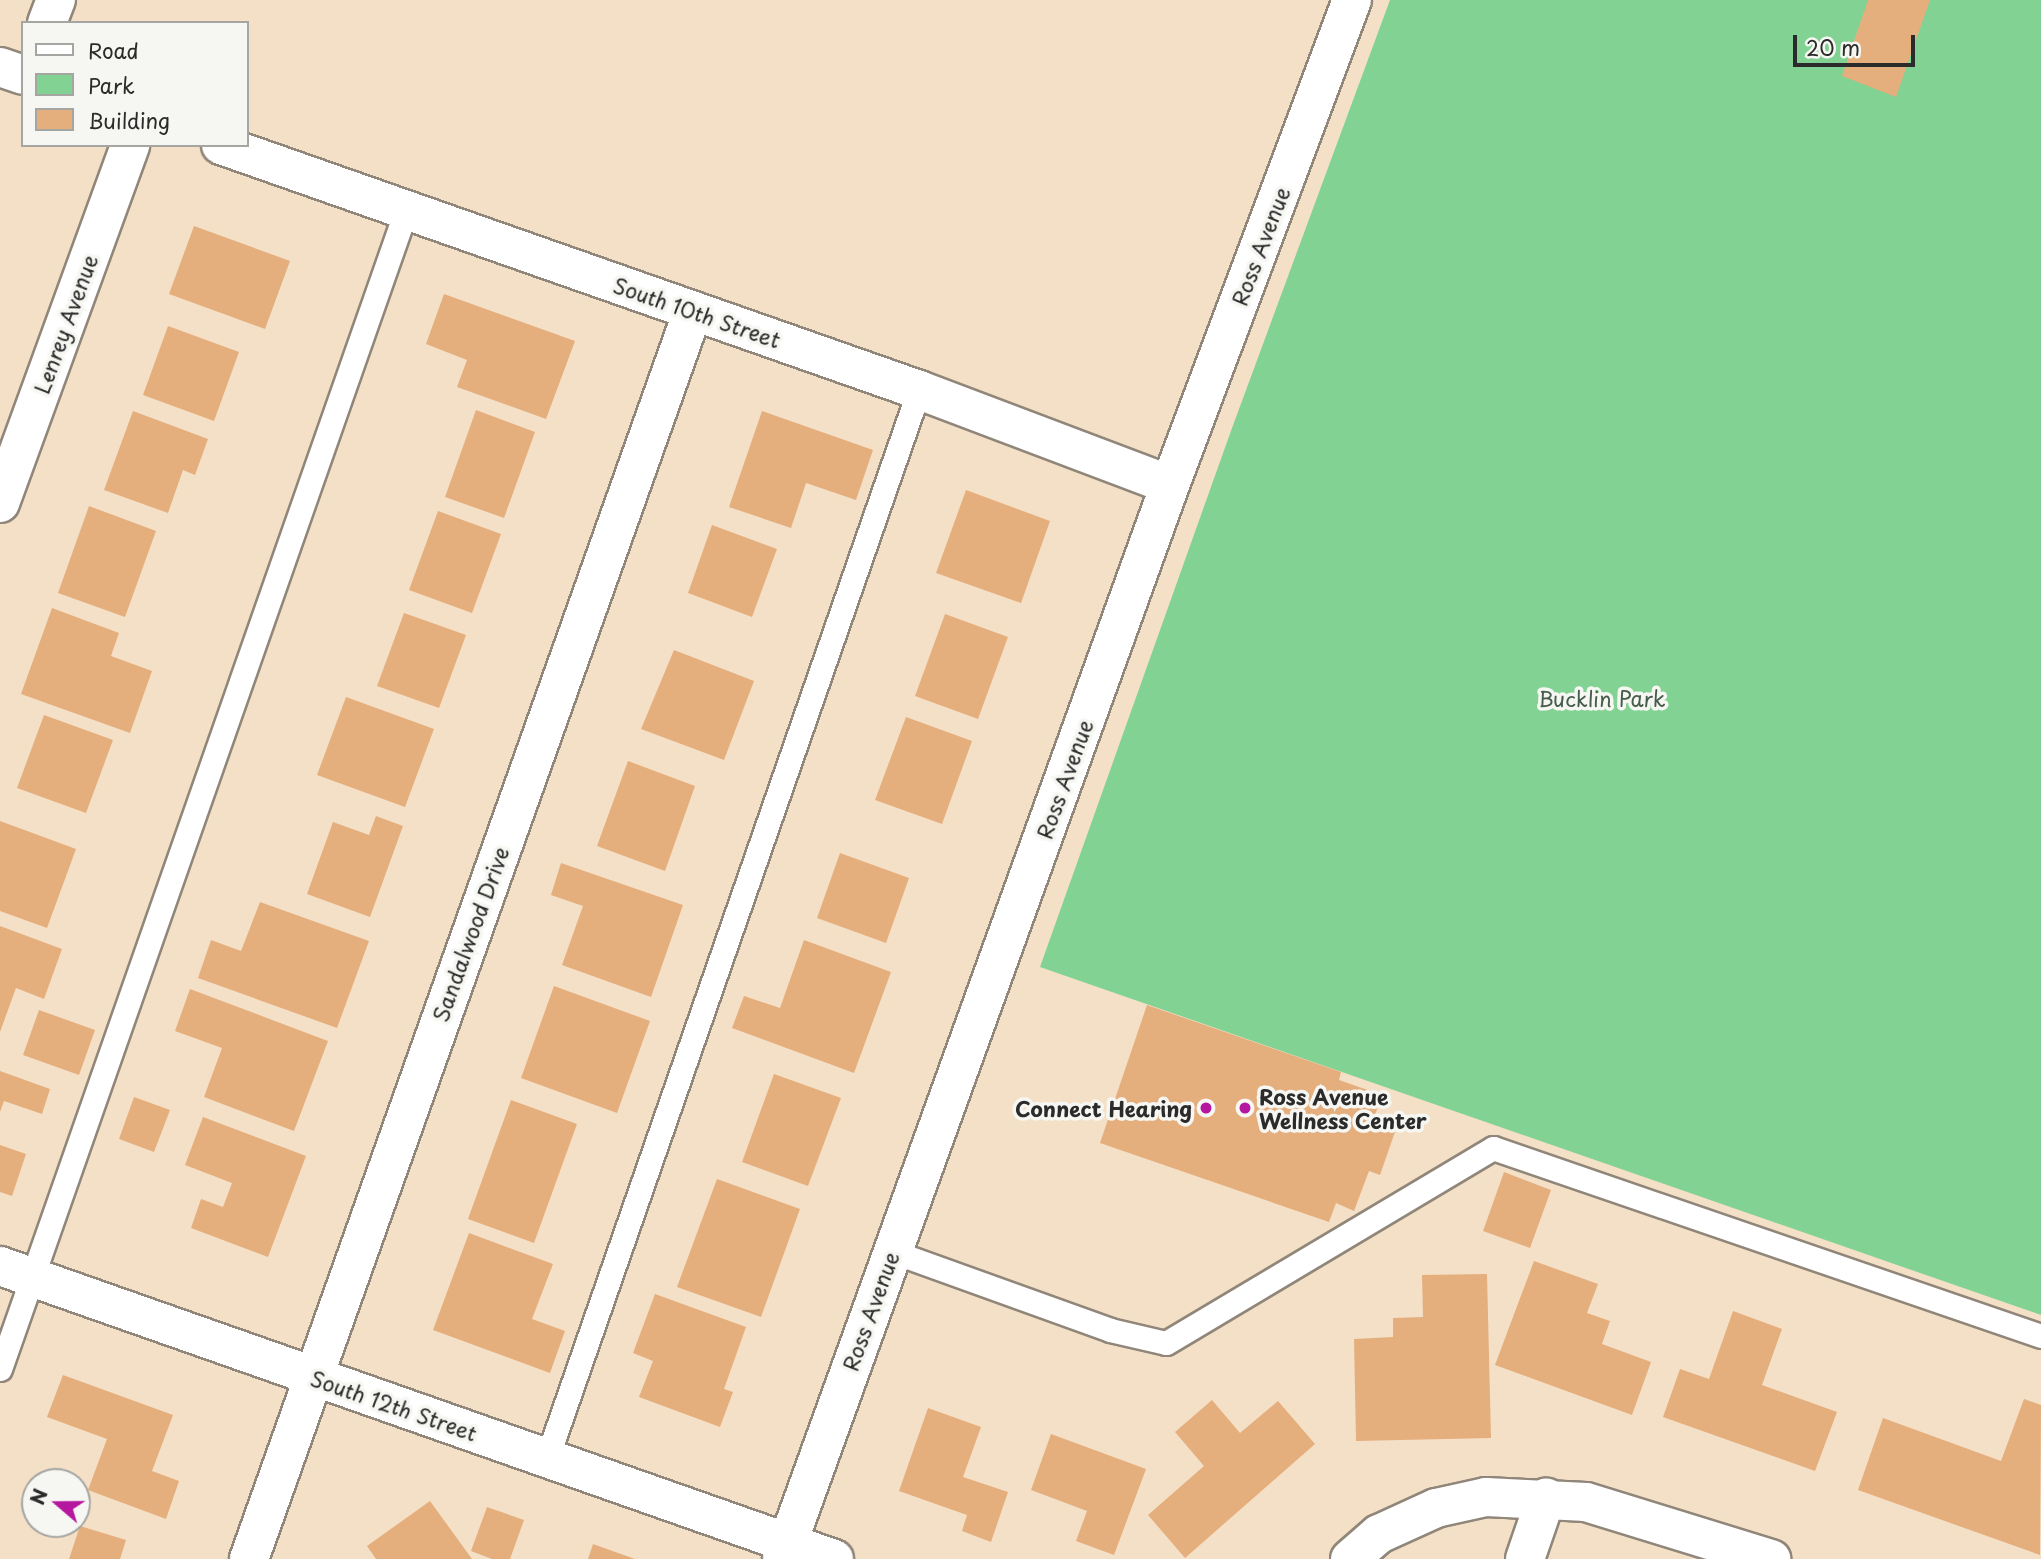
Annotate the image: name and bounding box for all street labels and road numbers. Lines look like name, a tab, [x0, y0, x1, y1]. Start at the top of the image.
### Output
street label: Ross Avenue	[1226, 184, 1294, 308]
street label: Lenrey Avenue	[28, 251, 102, 397]
street label: South 10th Street	[609, 271, 785, 353]
street label: Ross Avenue	[1031, 717, 1097, 841]
street label: Sandalwood Drive	[427, 843, 513, 1025]
street label: Ross Avenue	[837, 1249, 903, 1373]
street label: South 12th Street	[305, 1364, 483, 1446]

